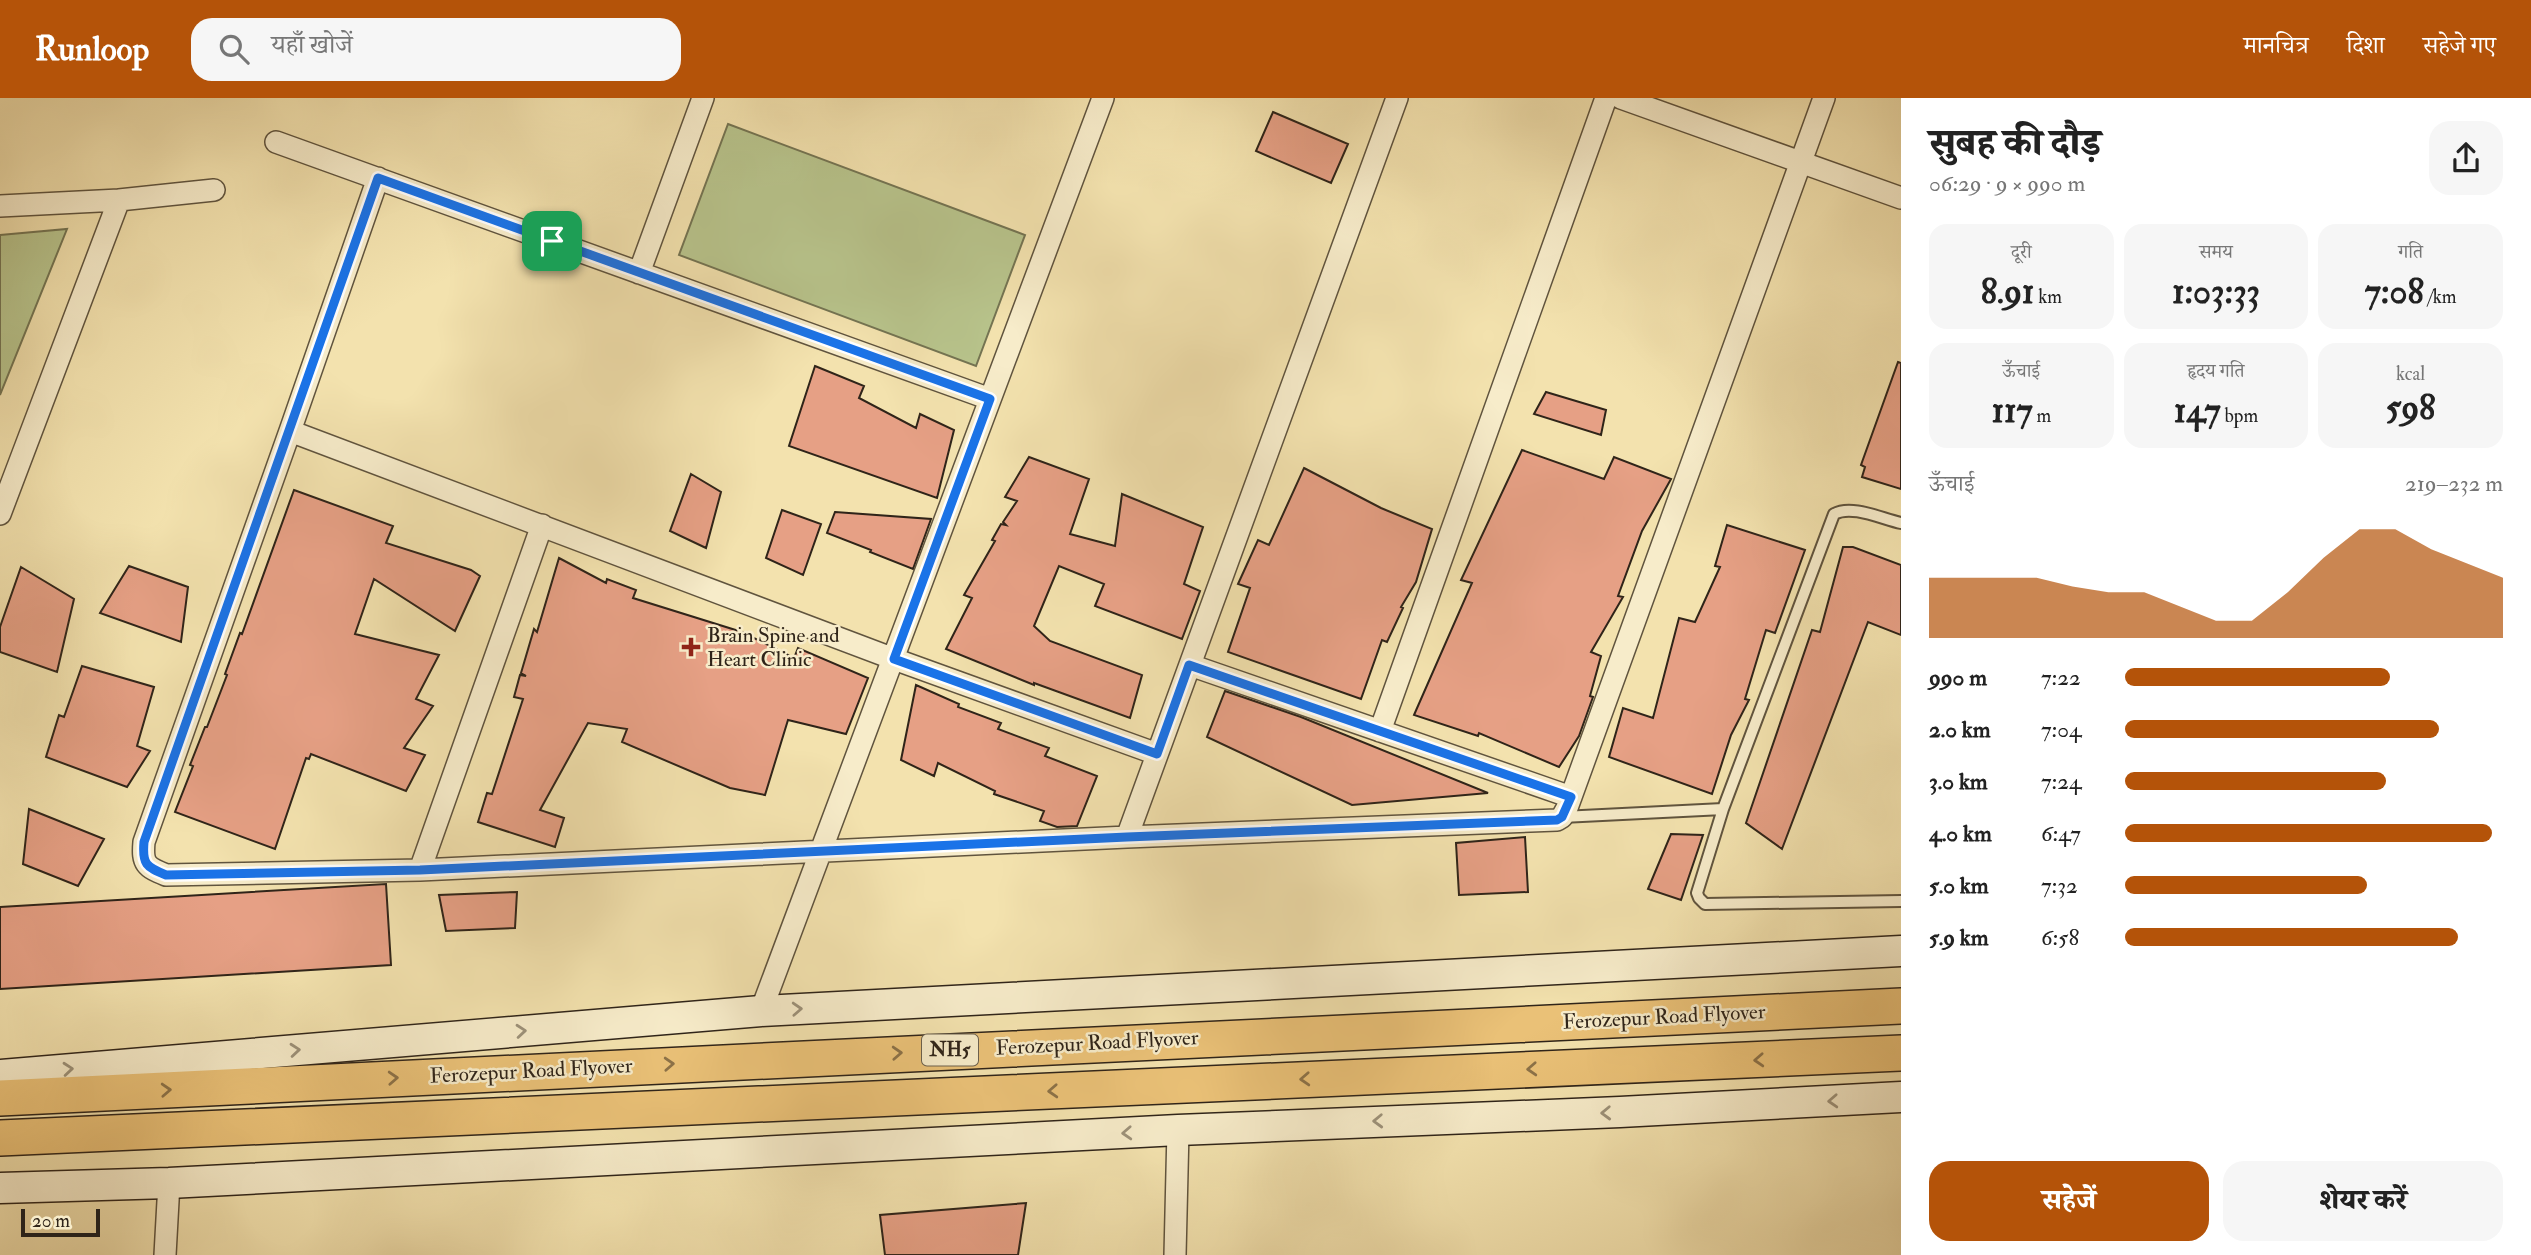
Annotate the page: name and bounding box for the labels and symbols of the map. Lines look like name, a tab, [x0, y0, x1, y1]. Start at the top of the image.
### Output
pin	[522, 211, 582, 271]
place label: Brain Spine and Heart Clinic	[707, 622, 840, 673]
marker: Brain Spine and Heart Clinic	[681, 637, 701, 657]
street label: Ferozepur Road Flyover	[1562, 998, 1766, 1036]
one-way arrow	[792, 1002, 803, 1017]
one-way arrow	[516, 1024, 527, 1039]
street label: Ferozepur Road Flyover	[995, 1024, 1199, 1062]
road number: NH5	[922, 1034, 978, 1066]
one-way arrow	[290, 1043, 301, 1058]
one-way arrow	[891, 1046, 902, 1061]
street label: Ferozepur Road Flyover	[429, 1052, 633, 1090]
one-way arrow	[1754, 1052, 1765, 1067]
one-way arrow	[664, 1057, 675, 1072]
one-way arrow	[63, 1062, 74, 1077]
one-way arrow	[1526, 1062, 1537, 1077]
one-way arrow	[388, 1071, 399, 1086]
one-way arrow	[1299, 1072, 1310, 1087]
one-way arrow	[161, 1082, 172, 1097]
one-way arrow	[1047, 1083, 1058, 1098]
one-way arrow	[1827, 1093, 1838, 1108]
one-way arrow	[1600, 1105, 1611, 1120]
one-way arrow	[1373, 1114, 1384, 1129]
one-way arrow	[1121, 1125, 1132, 1140]
scale bar	[21, 1206, 100, 1238]

